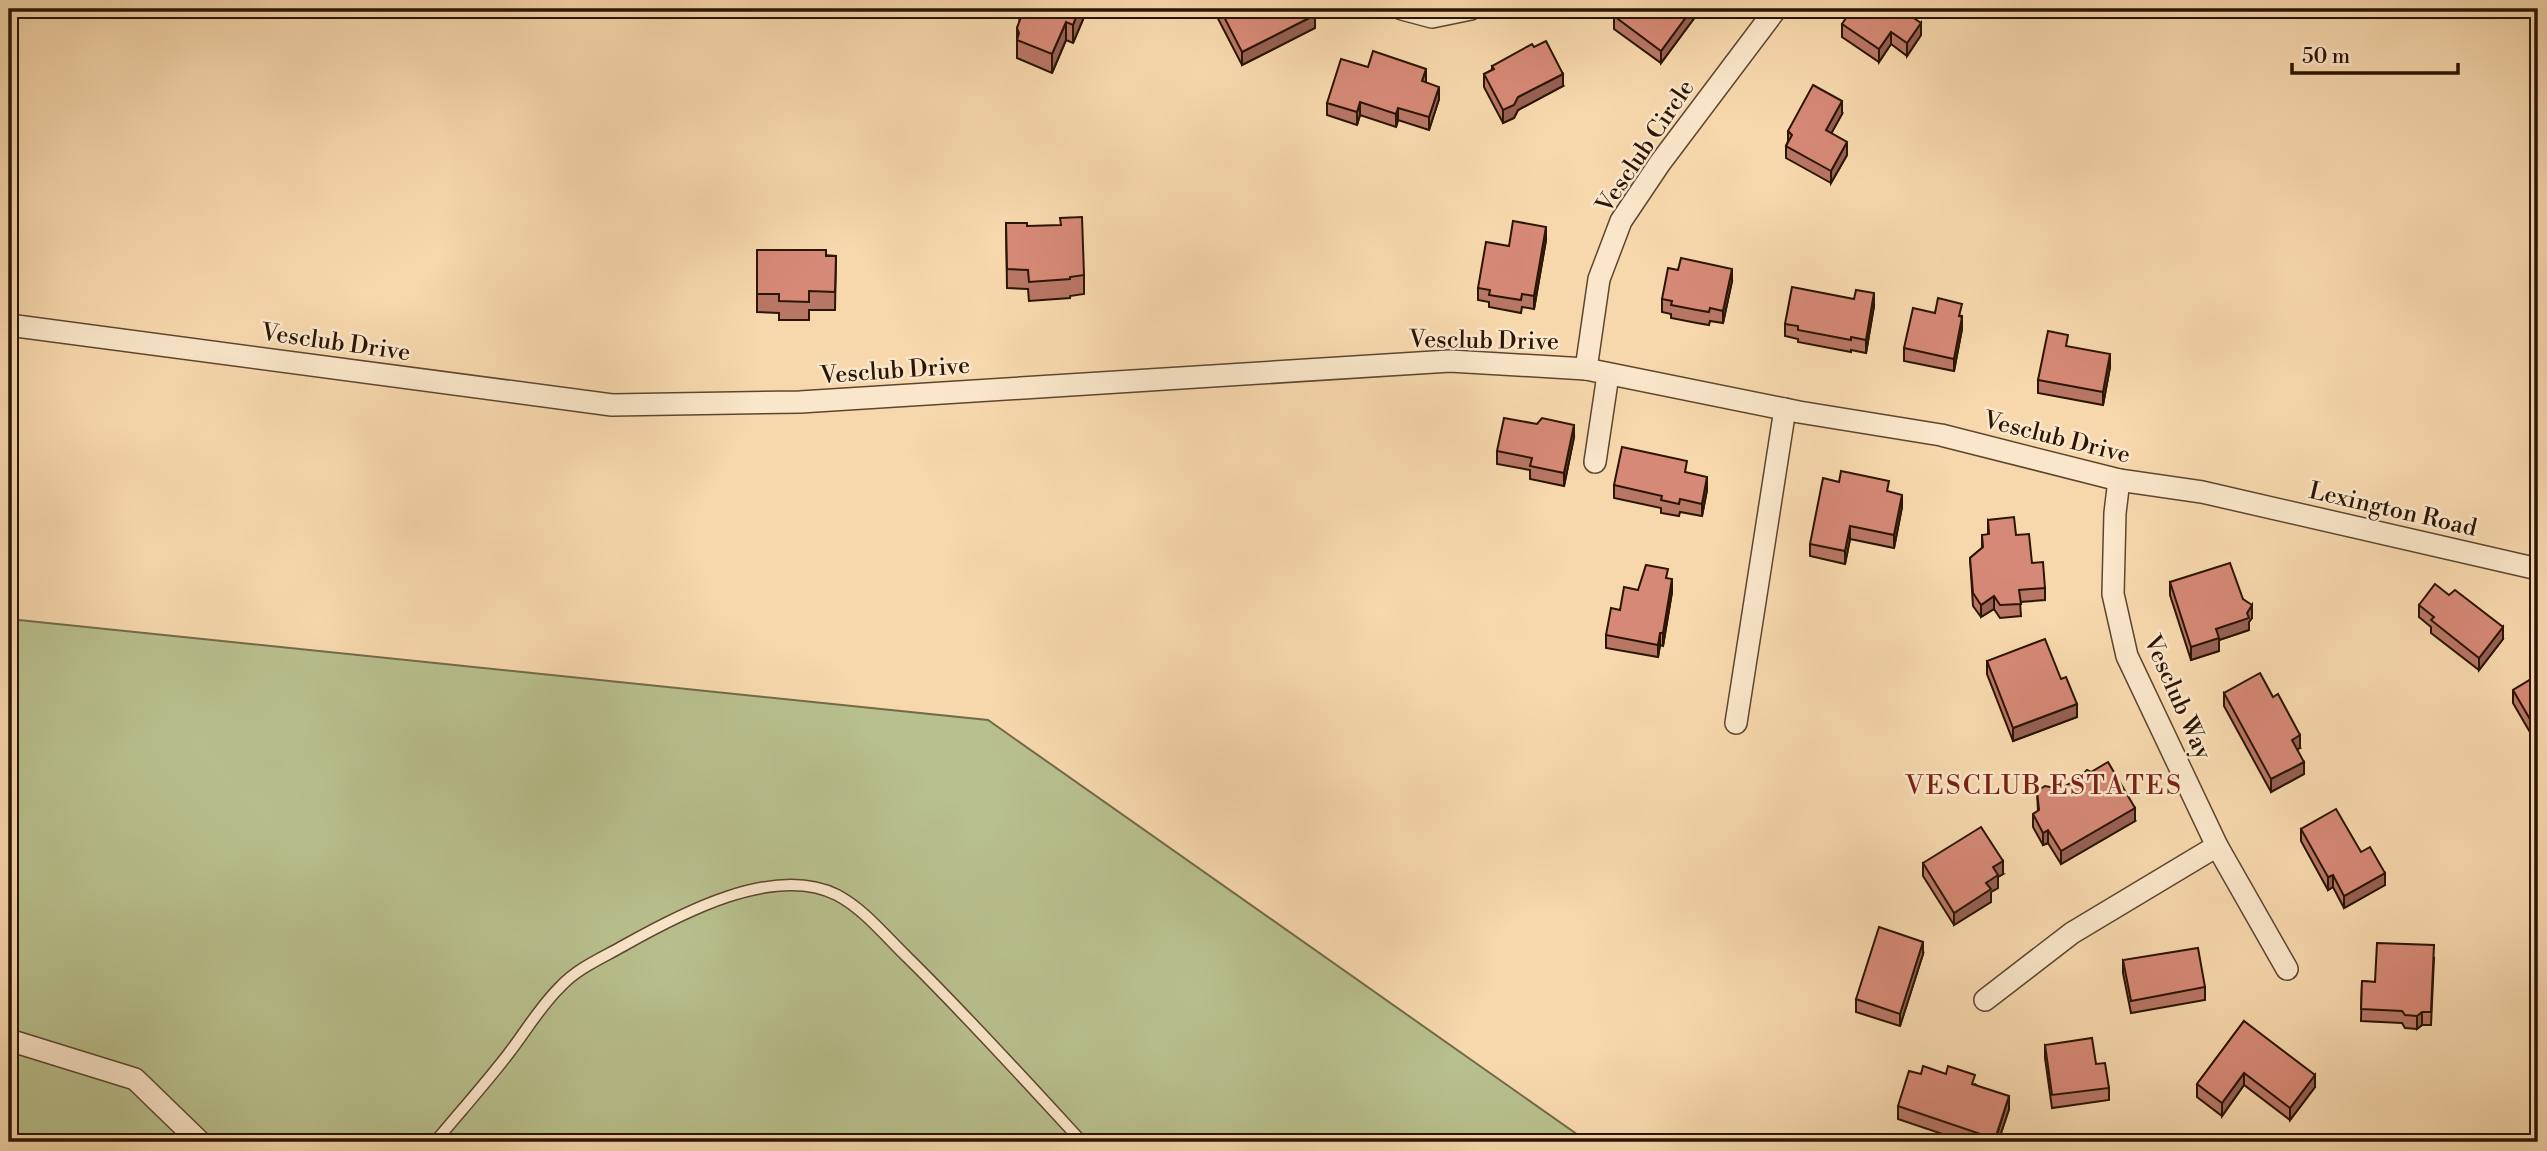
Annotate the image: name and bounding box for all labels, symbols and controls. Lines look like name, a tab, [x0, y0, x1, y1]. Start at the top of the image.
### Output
scale bar	[2292, 32, 2458, 76]
text: 50 m	[2302, 44, 2350, 70]
street label: Vesclub Circle	[1590, 74, 1702, 220]
street label: Vesclub Drive	[258, 318, 412, 368]
street label: Vesclub Drive	[1408, 325, 1559, 357]
street label: Vesclub Drive	[818, 351, 971, 391]
street label: Vesclub Drive	[1979, 405, 2133, 471]
street label: Lexington Road	[2306, 476, 2480, 544]
street label: Vesclub Way	[2136, 630, 2218, 765]
district label: VESCLUB ESTATES	[1904, 770, 2183, 802]

